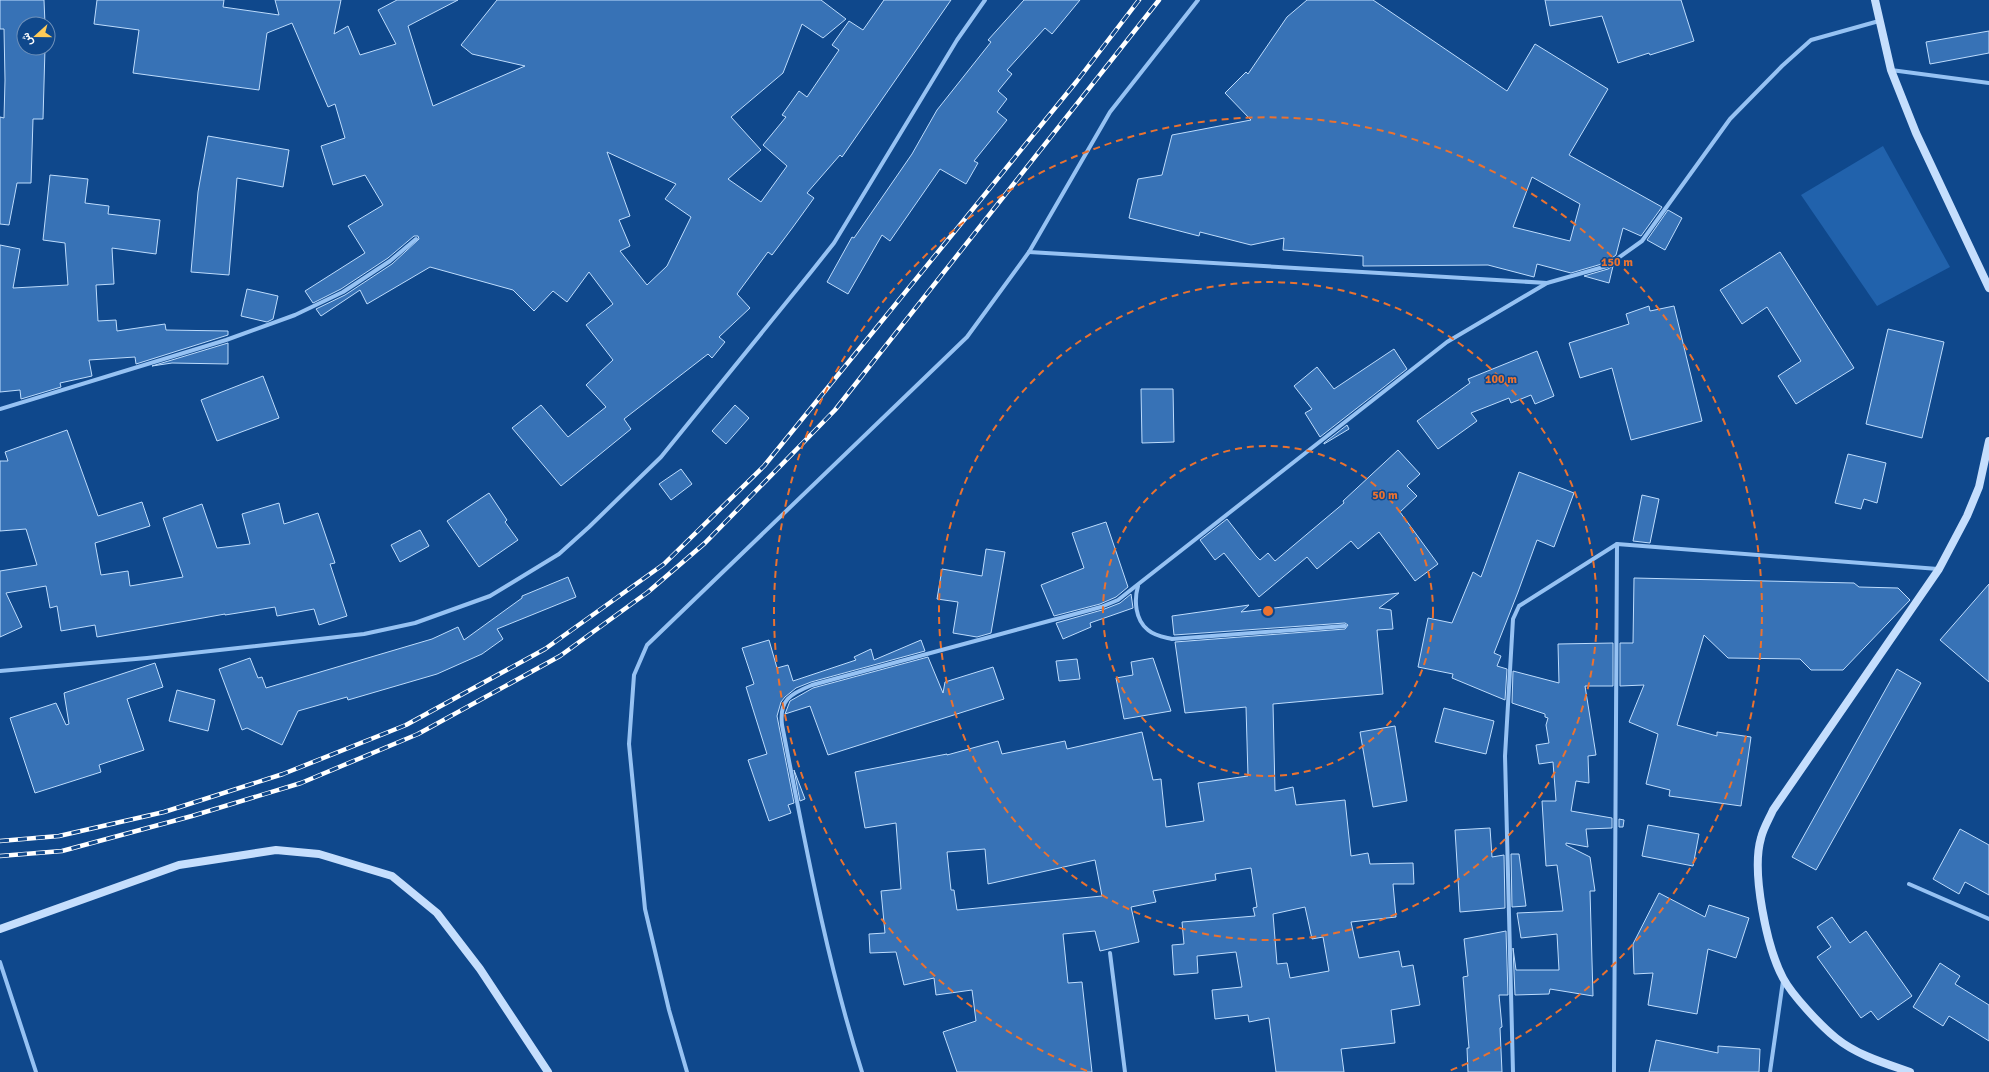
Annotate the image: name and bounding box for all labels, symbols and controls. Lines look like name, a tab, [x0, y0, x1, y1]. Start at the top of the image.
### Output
north arrow	[16, 16, 56, 56]
text: ش	[19, 31, 36, 48]
text: 150 m	[1601, 255, 1633, 270]
text: 100 m	[1485, 372, 1517, 387]
text: 50 m	[1372, 488, 1398, 503]
centre of rings	[1261, 604, 1275, 618]

